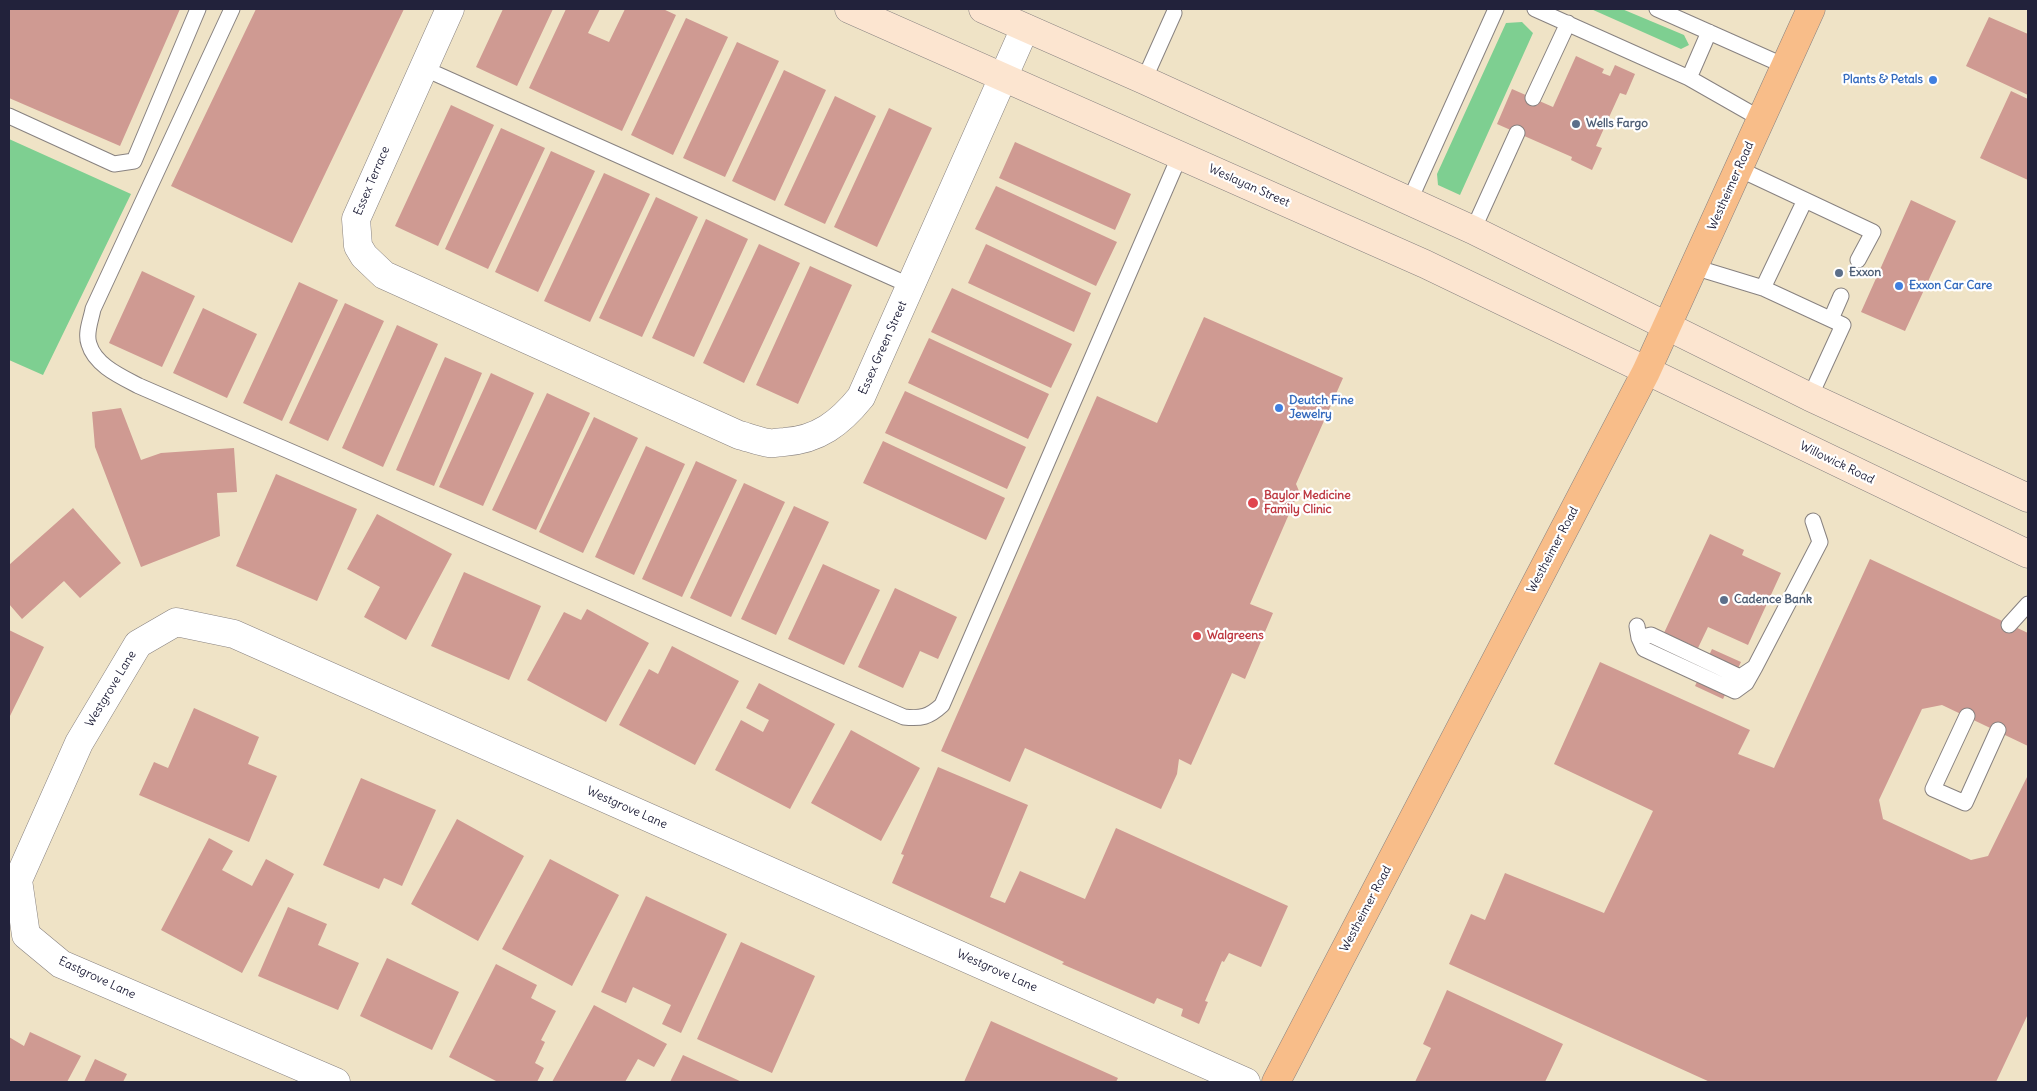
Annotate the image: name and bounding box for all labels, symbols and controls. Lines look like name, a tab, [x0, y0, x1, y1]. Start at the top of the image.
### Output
place label: Plants & Petals	[1843, 73, 1923, 87]
marker: Plants & Petals	[1927, 74, 1939, 86]
place label: Wells Fargo	[1586, 117, 1648, 131]
marker: Wells Fargo	[1570, 118, 1582, 130]
street label: Westheimer Road	[1705, 139, 1757, 233]
street label: Essex Terrace	[351, 144, 393, 218]
street label: Weslayan Street	[1206, 162, 1292, 210]
place label: Exxon	[1849, 266, 1881, 280]
marker: Exxon	[1833, 267, 1845, 279]
place label: Exxon Car Care	[1909, 279, 1992, 293]
marker: Exxon Car Care	[1893, 280, 1905, 292]
street label: Essex Green Street	[856, 299, 910, 397]
place label: Deutch Fine Jewelry	[1289, 394, 1354, 422]
marker: Deutch Fine Jewelry	[1273, 402, 1285, 414]
street label: Willowick Road	[1797, 439, 1877, 487]
place label: Baylor Medicine Family Clinic	[1264, 489, 1351, 517]
marker: Baylor Medicine Family Clinic	[1246, 496, 1260, 510]
street label: Westheimer Road	[1524, 505, 1582, 595]
place label: Cadence Bank	[1734, 593, 1812, 607]
marker: Cadence Bank	[1718, 594, 1730, 606]
place label: Walgreens	[1207, 629, 1264, 643]
marker: Walgreens	[1191, 630, 1203, 642]
street label: Westgrove Lane	[83, 648, 139, 730]
street label: Westgrove Lane	[585, 784, 669, 832]
street label: Westheimer Road	[1337, 864, 1395, 954]
street label: Westgrove Lane	[955, 947, 1039, 995]
street label: Eastgrove Lane	[56, 954, 138, 1002]

